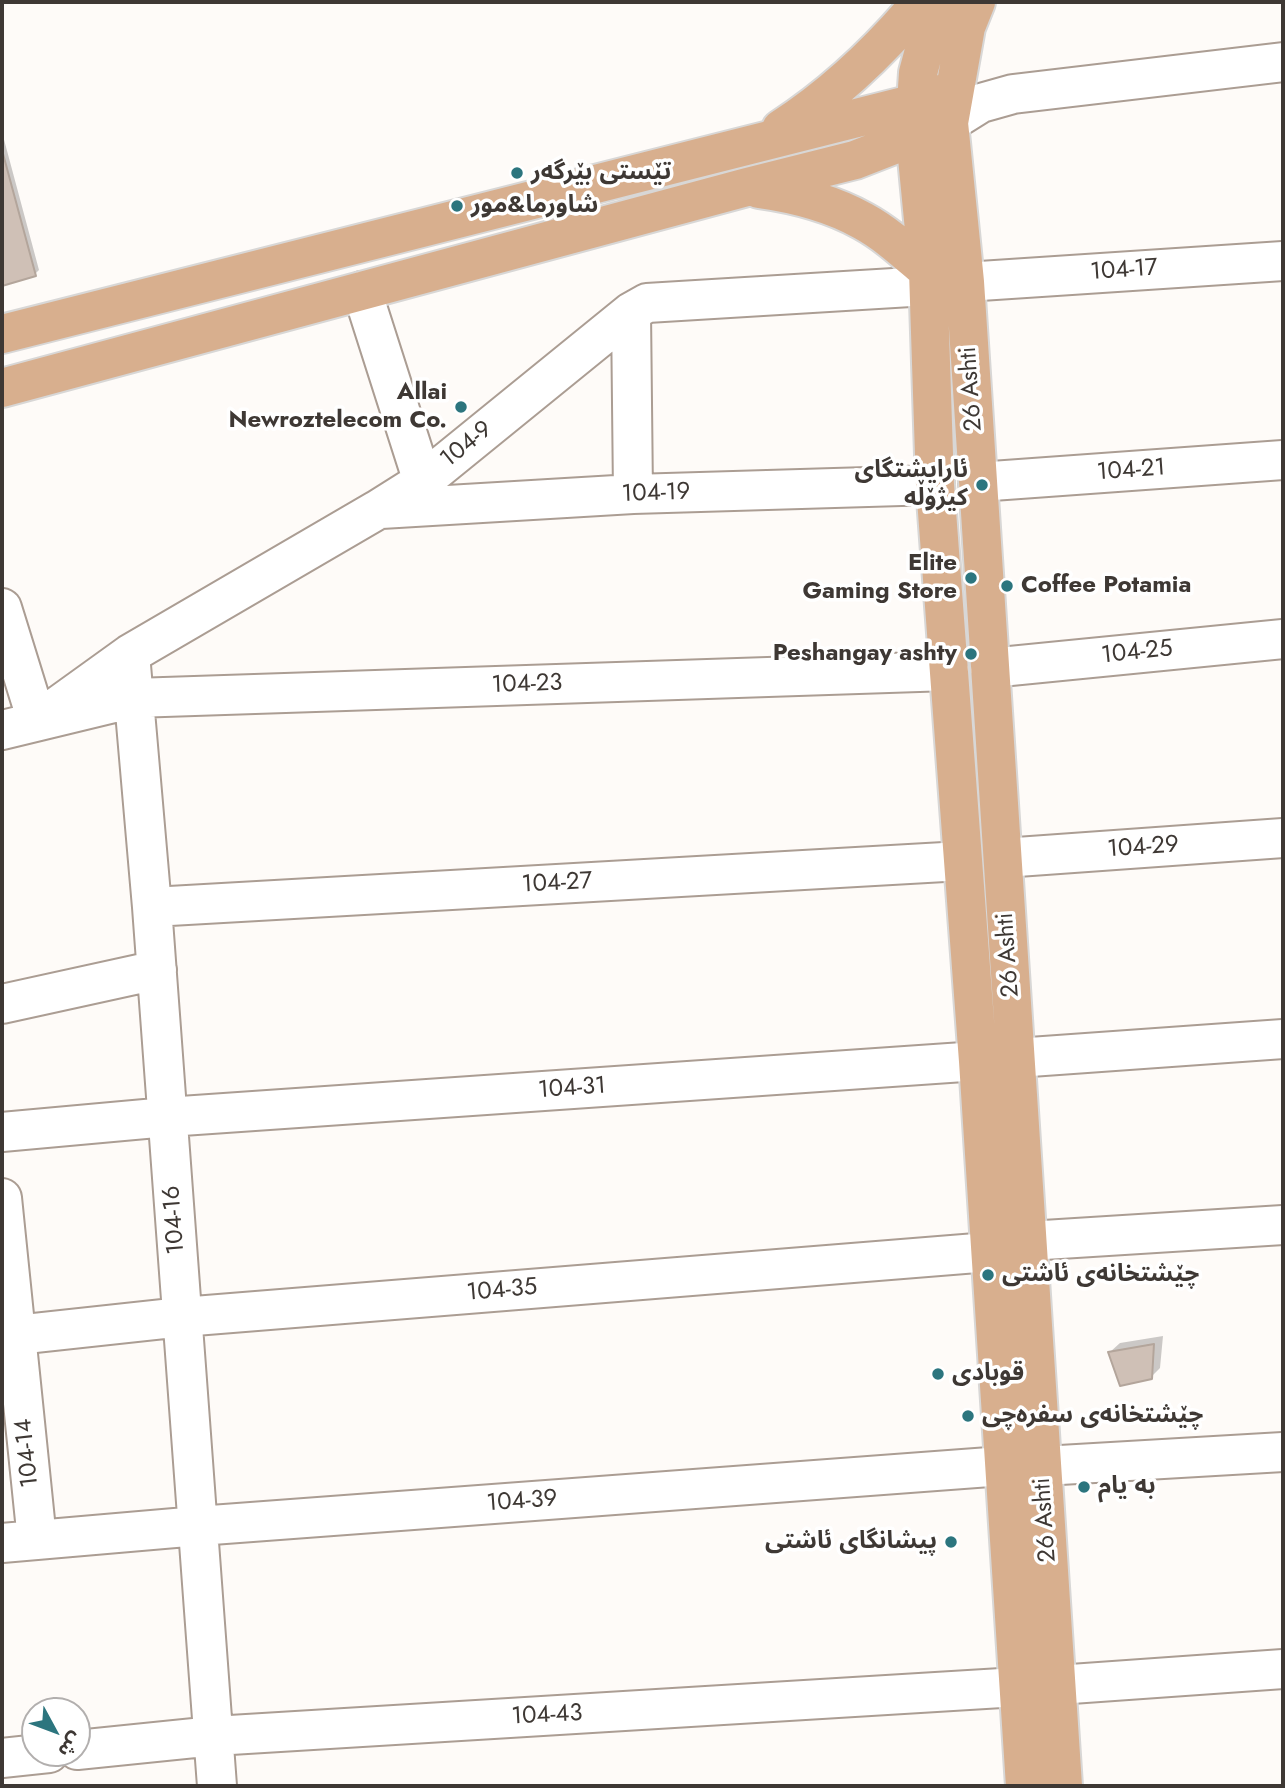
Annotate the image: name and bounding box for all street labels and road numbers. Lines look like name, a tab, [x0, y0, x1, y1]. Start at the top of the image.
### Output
street label: 104-17	[1089, 254, 1159, 288]
street label: 26 Ashti	[955, 346, 989, 432]
street label: 104-9	[435, 416, 499, 474]
street label: 104-21	[1096, 454, 1166, 488]
street label: 104-19	[621, 478, 691, 510]
street label: 104-25	[1100, 635, 1174, 671]
street label: 104-23	[491, 669, 563, 701]
street label: 104-29	[1106, 831, 1180, 865]
street label: 104-27	[521, 868, 593, 900]
street label: 26 Ashti	[992, 912, 1026, 998]
street label: 104-31	[537, 1072, 607, 1106]
street label: 104-16	[158, 1185, 192, 1255]
street label: 104-35	[465, 1274, 539, 1308]
street label: 104-14	[10, 1417, 46, 1489]
street label: 26 Ashti	[1029, 1477, 1063, 1563]
street label: 104-39	[486, 1485, 558, 1519]
street label: 104-43	[511, 1700, 583, 1732]

